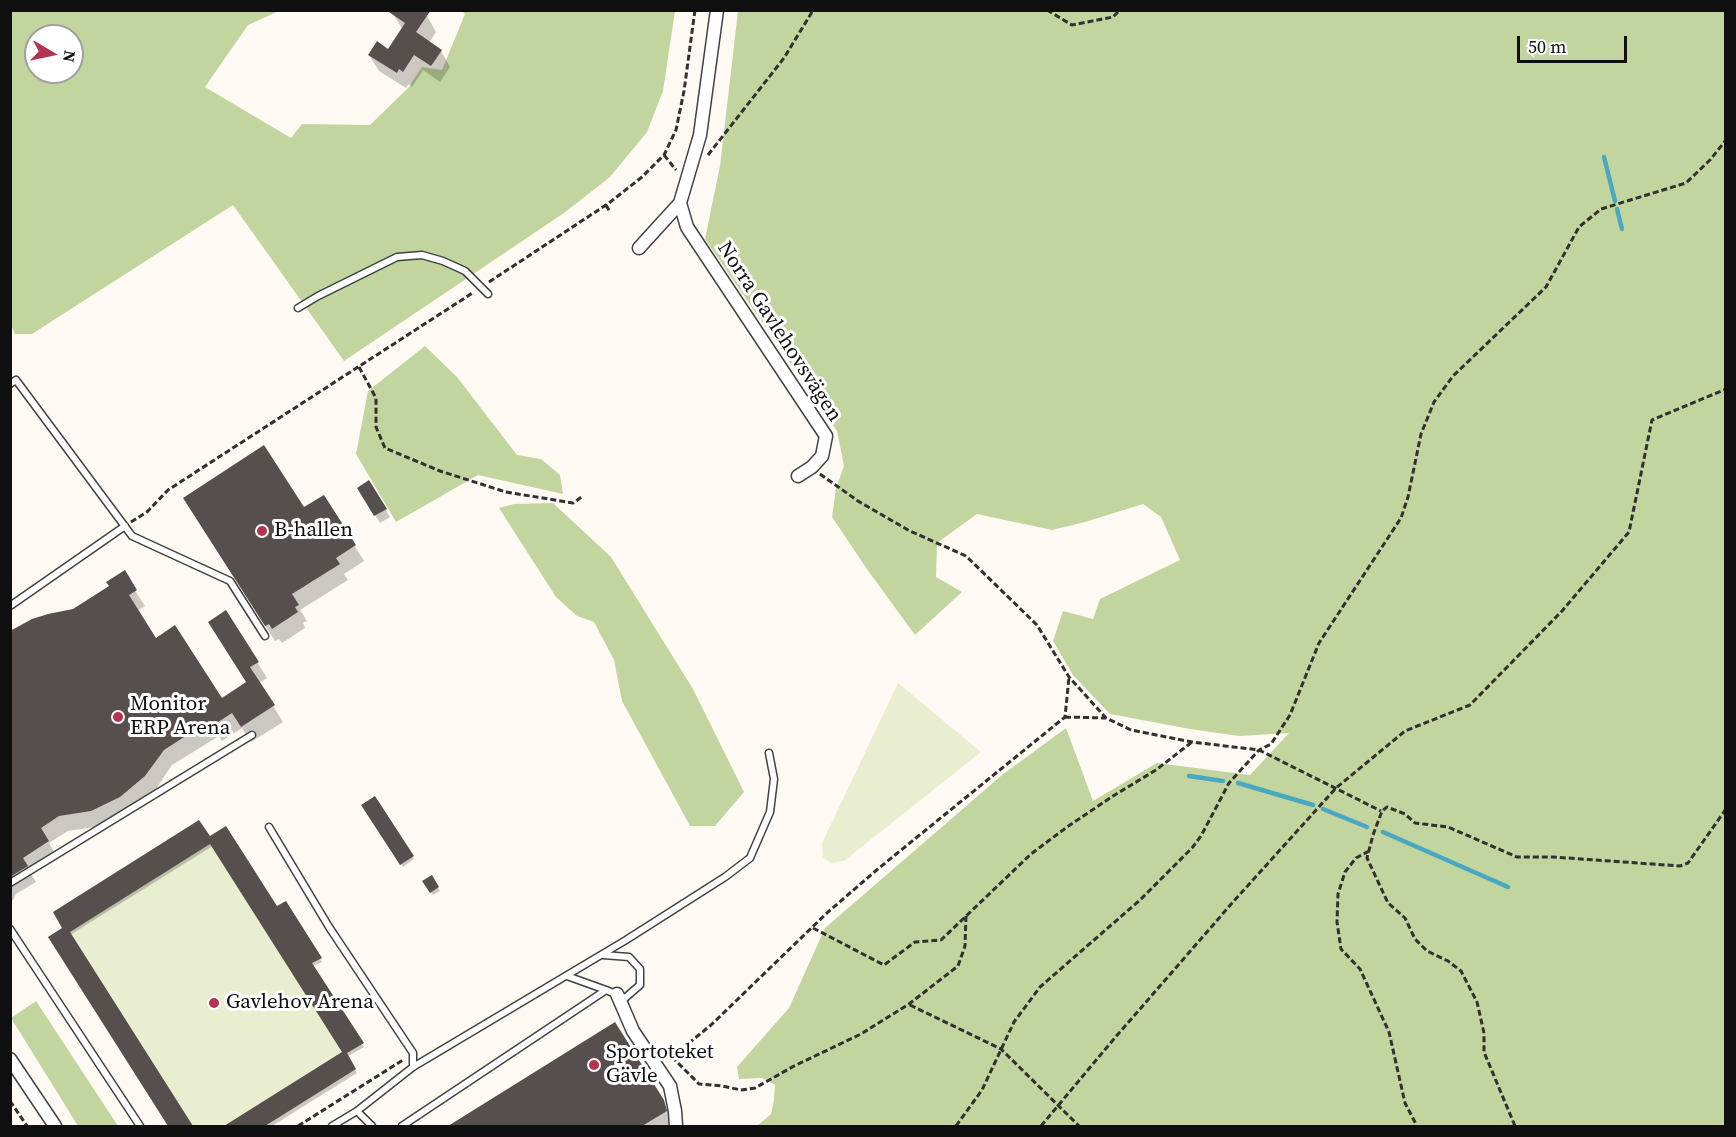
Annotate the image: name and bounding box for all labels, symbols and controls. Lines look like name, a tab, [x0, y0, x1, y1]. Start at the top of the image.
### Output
north arrow	[24, 24, 84, 84]
scale bar	[1520, 24, 1630, 62]
text: 50 m	[1528, 34, 1566, 59]
text: N	[58, 49, 82, 64]
street label: Norra Gavlehovsvägen	[711, 237, 847, 427]
place label: B-hallen	[274, 518, 353, 544]
marker: B-hallen	[255, 524, 269, 538]
place label: Monitor ERP Arena	[130, 692, 230, 742]
marker: Monitor ERP Arena	[111, 710, 125, 724]
place label: Gavlehov Arena	[226, 990, 374, 1016]
marker: Gavlehov Arena	[207, 996, 221, 1010]
place label: Sportoteket Gävle	[606, 1040, 714, 1090]
marker: Sportoteket Gävle	[587, 1058, 601, 1072]

